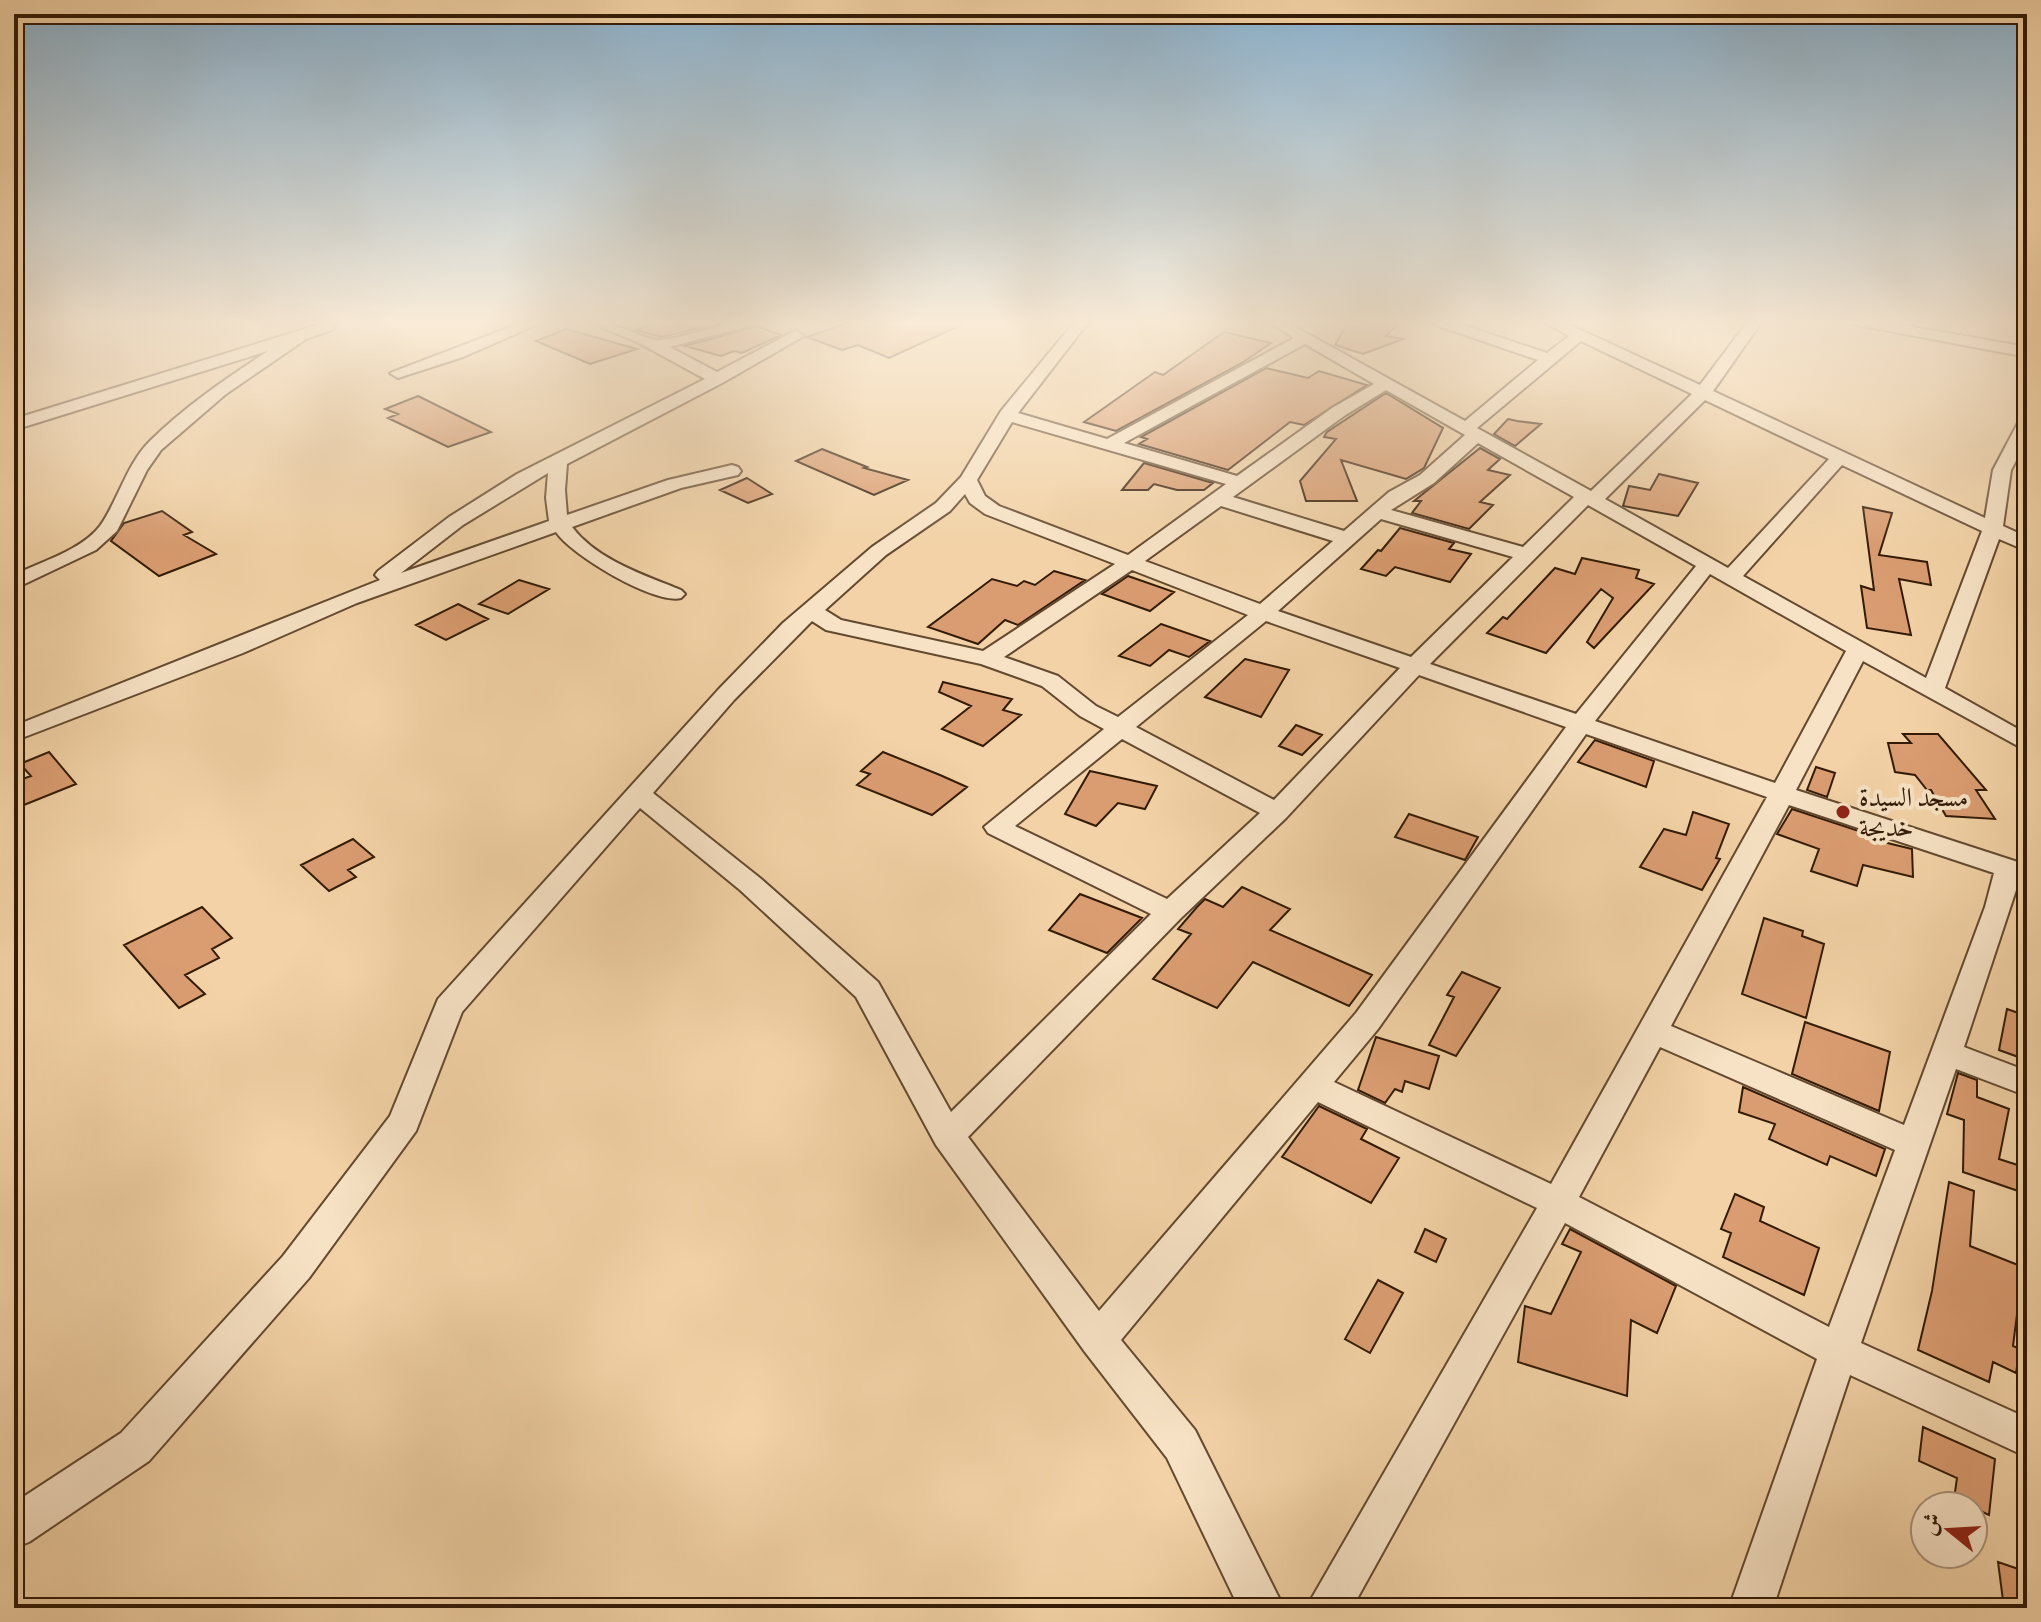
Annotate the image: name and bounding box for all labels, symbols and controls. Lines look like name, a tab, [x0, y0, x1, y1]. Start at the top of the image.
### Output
place label: مسجد السيدة خديجة	[1859, 780, 1968, 844]
marker: مسجد السيدة خديجة	[1834, 803, 1852, 821]
north arrow	[1909, 1490, 1989, 1570]
text: ش	[1913, 1509, 1948, 1539]

